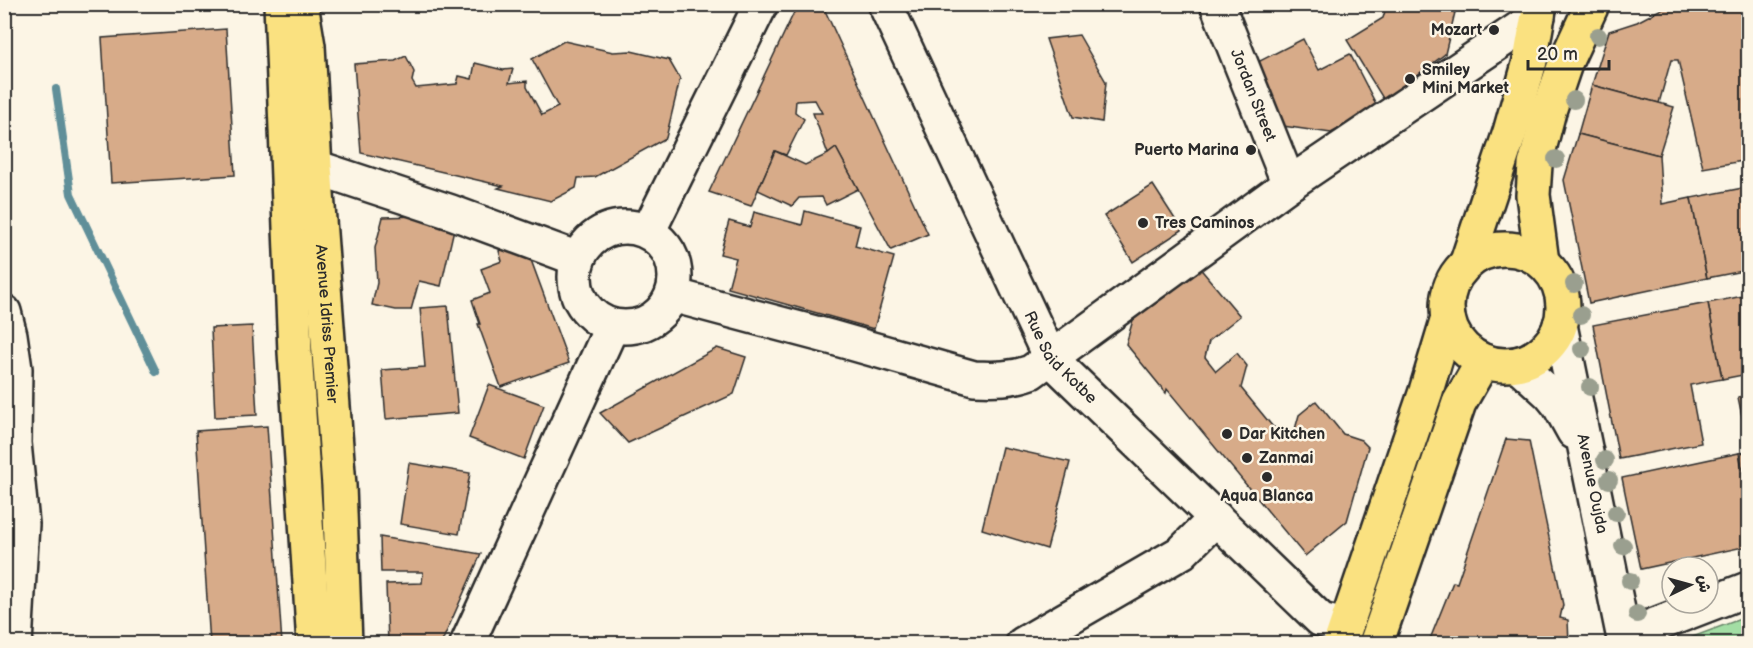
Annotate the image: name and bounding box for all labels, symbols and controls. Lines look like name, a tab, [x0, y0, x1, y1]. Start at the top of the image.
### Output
place label: Mozart	[1431, 21, 1483, 40]
marker: Mozart	[1487, 23, 1501, 37]
scale bar	[1528, 33, 1609, 71]
text: 20 m	[1537, 44, 1578, 65]
street label: Jordan Street	[1226, 46, 1280, 144]
place label: Smiley Mini Market	[1422, 61, 1510, 98]
marker: Smiley Mini Market	[1403, 72, 1417, 86]
place label: Puerto Marina	[1134, 141, 1239, 160]
marker: Puerto Marina	[1244, 143, 1258, 157]
place label: Tres Caminos	[1155, 214, 1255, 233]
marker: Tres Caminos	[1136, 216, 1150, 230]
street label: Avenue Idriss Premier	[311, 244, 342, 404]
street label: Rue Said Kotbe	[1020, 308, 1101, 408]
place label: Dar Kitchen	[1239, 425, 1325, 444]
marker: Dar Kitchen	[1220, 427, 1234, 441]
street label: Avenue Oujda	[1573, 432, 1612, 535]
place label: Zanmai	[1259, 449, 1313, 468]
marker: Zanmai	[1240, 451, 1254, 465]
marker: Aqua Blanca	[1260, 470, 1274, 484]
place label: Aqua Blanca	[1220, 487, 1313, 506]
north arrow	[1660, 555, 1720, 615]
text: ش	[1693, 574, 1714, 593]

